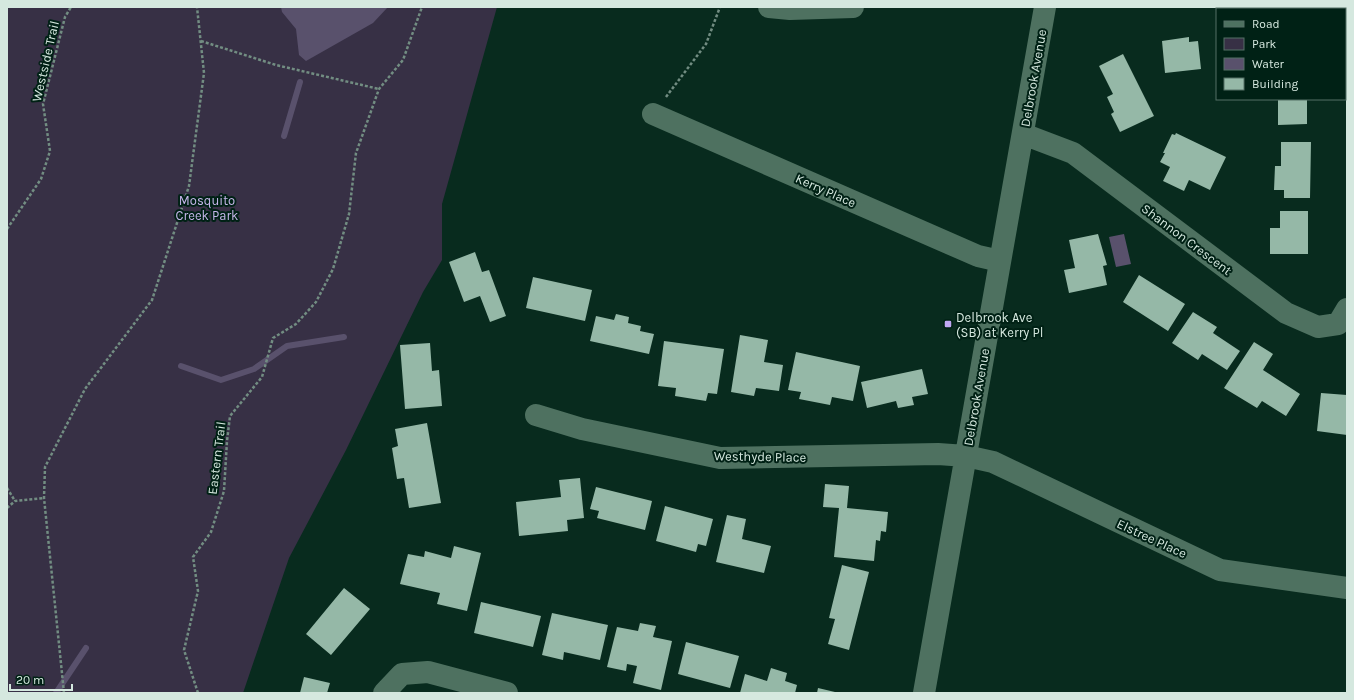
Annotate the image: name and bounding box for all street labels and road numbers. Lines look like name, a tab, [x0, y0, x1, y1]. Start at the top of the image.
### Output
street label: Westside Trail	[29, 19, 62, 103]
street label: Delbrook Avenue	[1018, 28, 1050, 128]
street label: Kerry Place	[793, 170, 859, 211]
street label: Shannon Crescent	[1139, 201, 1235, 278]
street label: Delbrook Avenue	[961, 347, 993, 447]
street label: Eastern Trail	[205, 421, 228, 495]
street label: Westhyde Place	[714, 448, 807, 465]
street label: Elstree Place	[1115, 516, 1189, 561]

